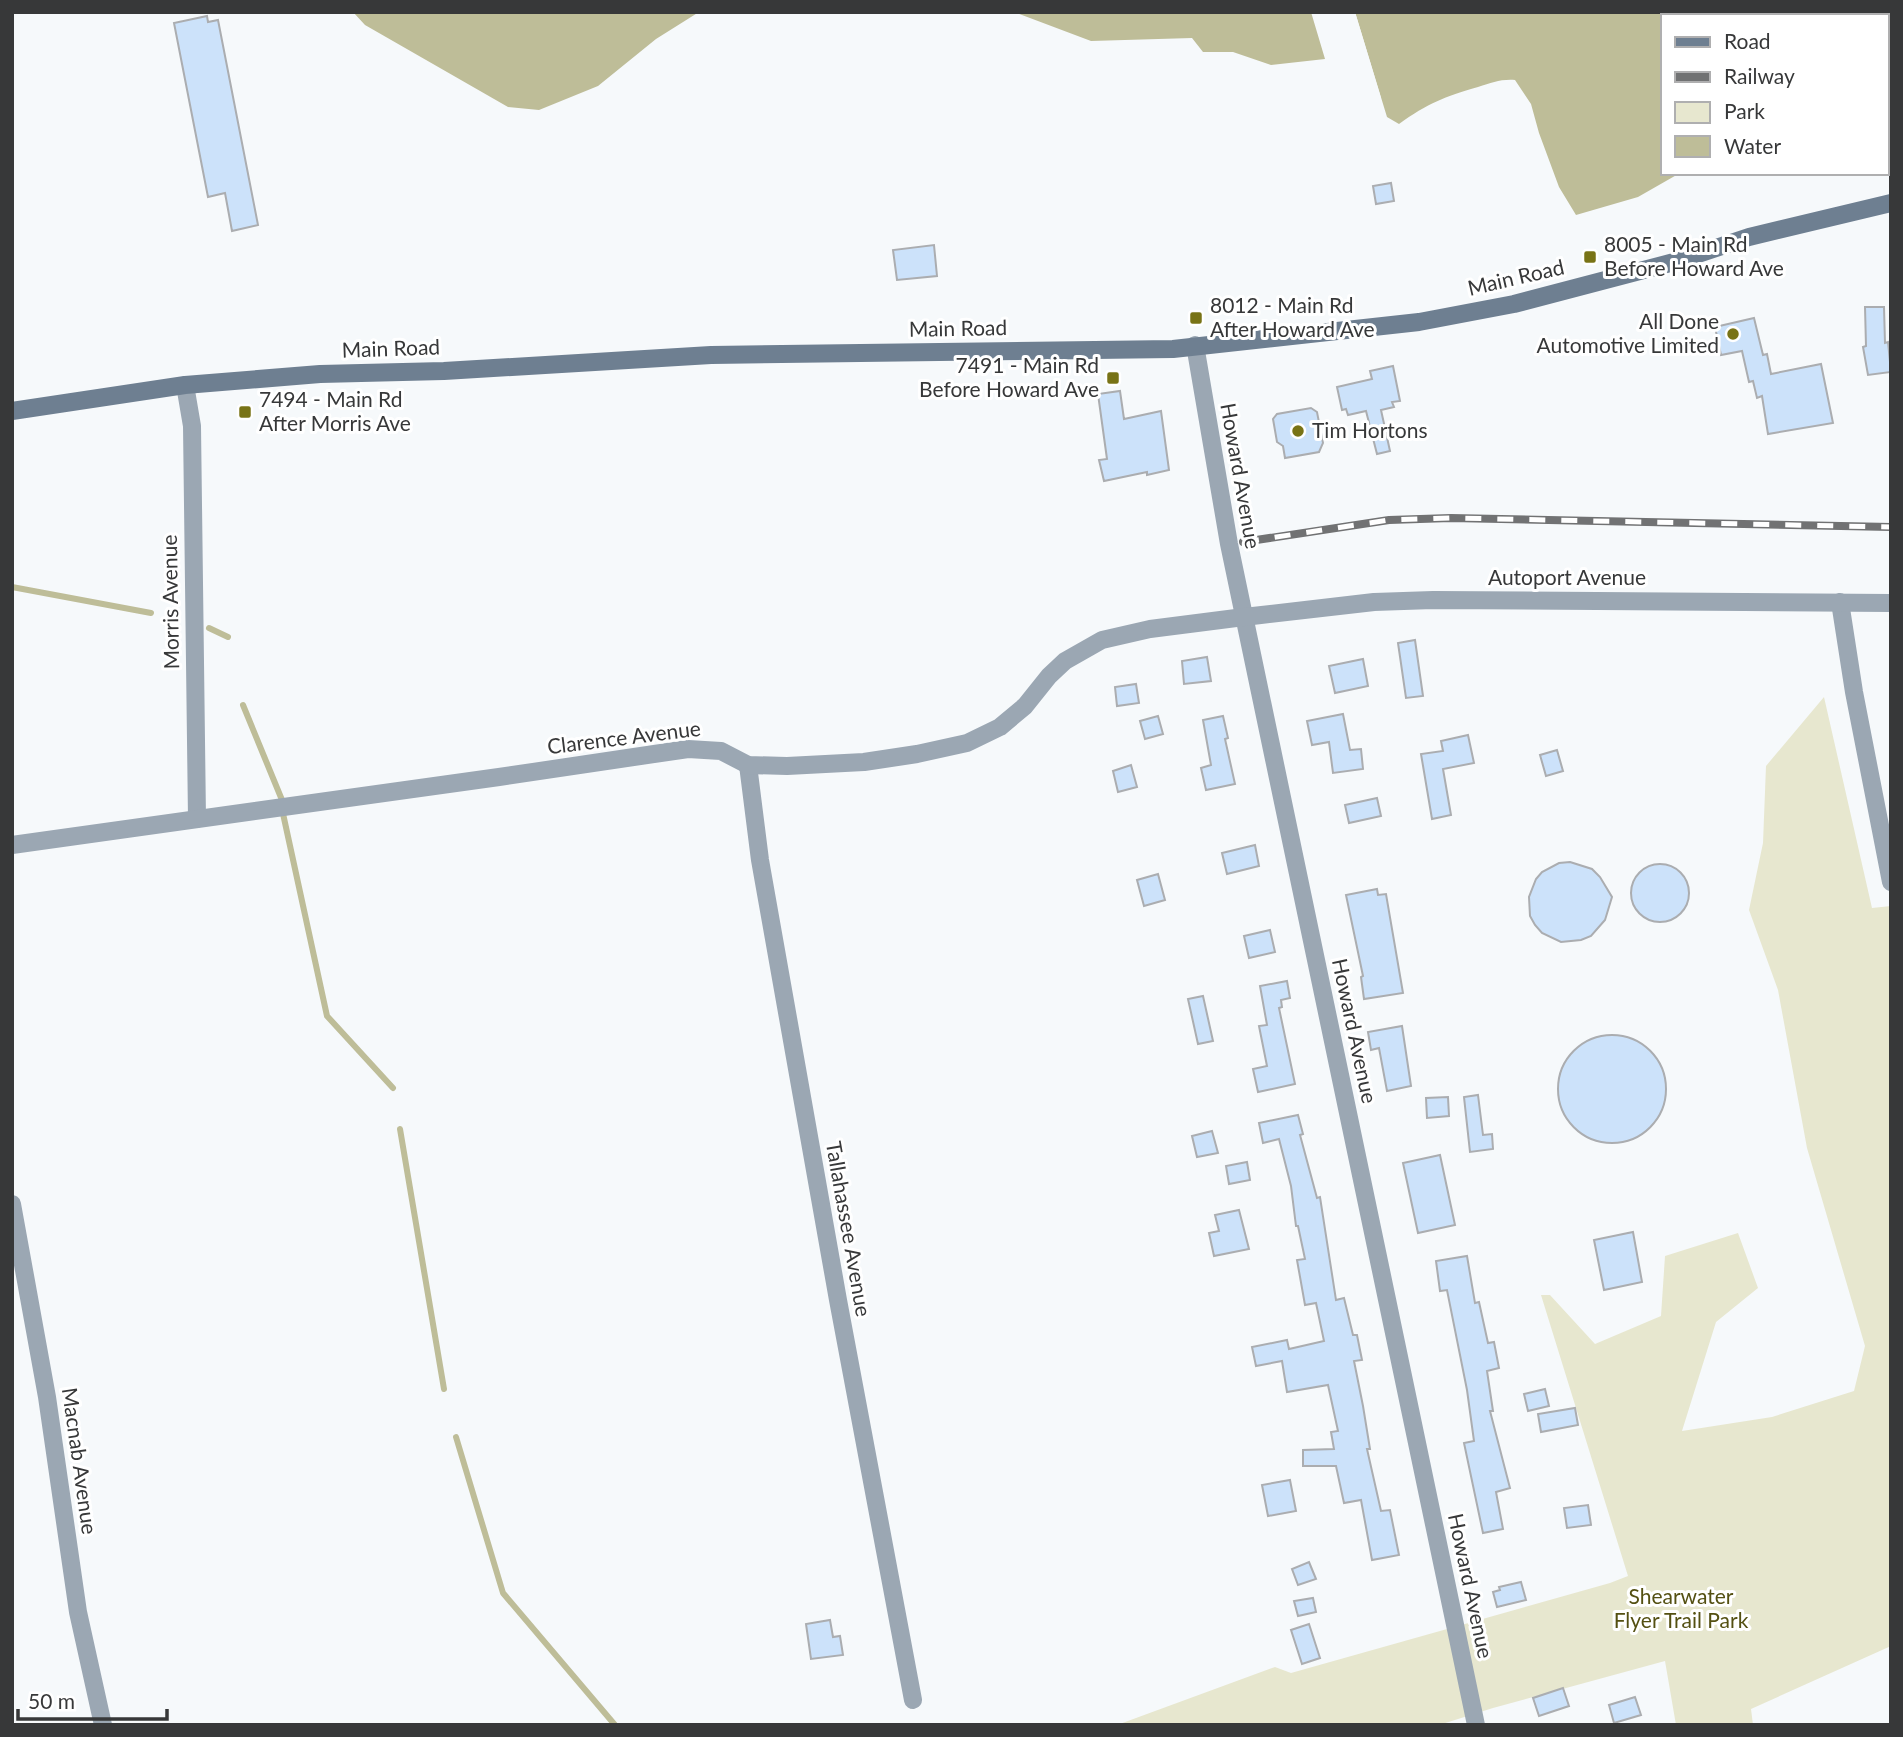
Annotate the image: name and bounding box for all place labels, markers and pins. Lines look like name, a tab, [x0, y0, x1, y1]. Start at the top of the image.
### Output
place label: 8005 - Main Rd Before Howard Ave	[1604, 231, 1784, 280]
marker: 8005 - Main Rd Before Howard Ave	[1582, 249, 1598, 265]
place label: 8012 - Main Rd After Howard Ave	[1210, 292, 1375, 341]
place label: All Done Automotive Limited	[1537, 308, 1719, 357]
marker: 8012 - Main Rd After Howard Ave	[1188, 310, 1204, 326]
marker: All Done Automotive Limited	[1725, 326, 1741, 342]
place label: 7491 - Main Rd Before Howard Ave	[919, 352, 1099, 401]
marker: 7491 - Main Rd Before Howard Ave	[1105, 370, 1121, 386]
place label: 7494 - Main Rd After Morris Ave	[259, 386, 411, 435]
marker: 7494 - Main Rd After Morris Ave	[237, 404, 253, 420]
place label: Tim Hortons	[1312, 417, 1427, 442]
marker: Tim Hortons	[1290, 423, 1306, 439]

